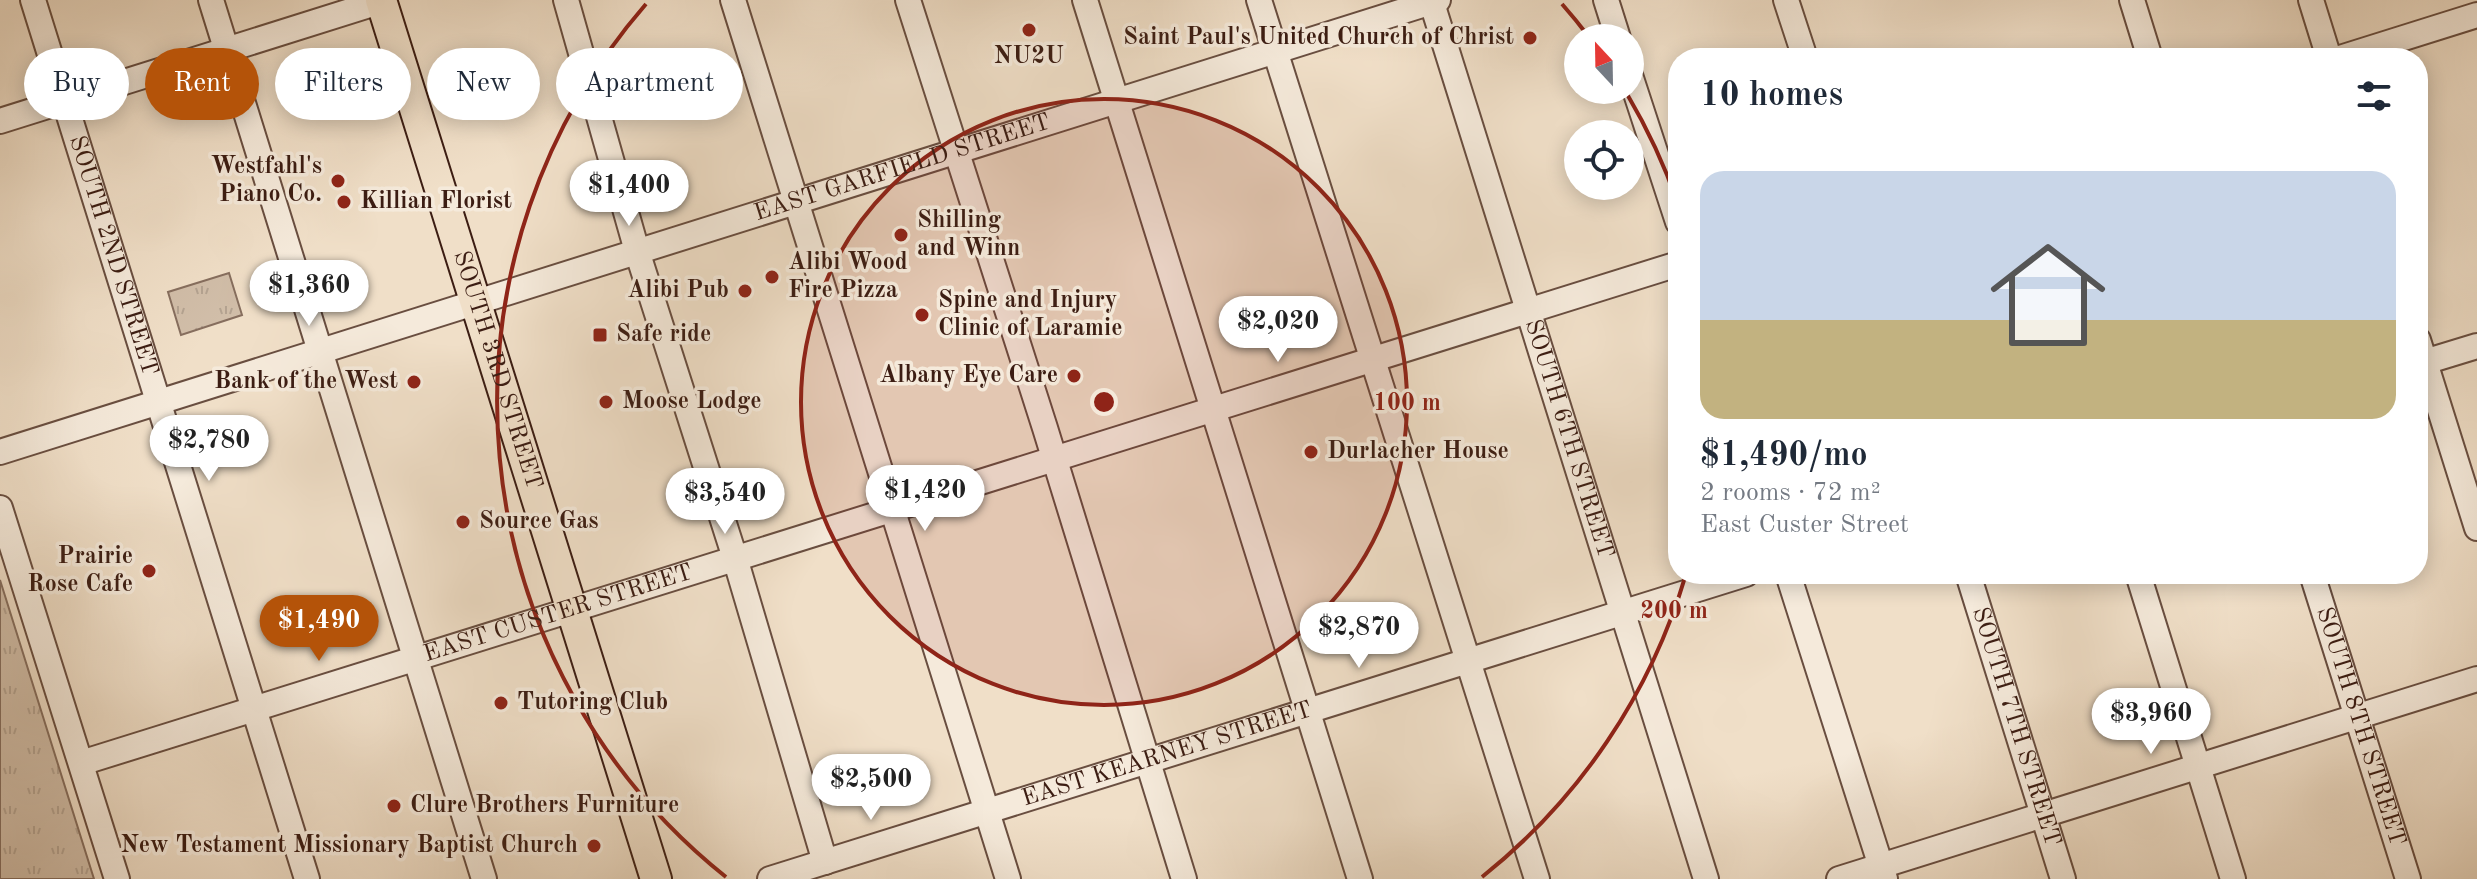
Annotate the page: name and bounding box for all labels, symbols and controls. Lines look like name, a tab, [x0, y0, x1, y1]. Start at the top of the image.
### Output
marker: NU2U	[1020, 21, 1038, 39]
north arrow	[1564, 24, 1644, 104]
map controls	[1564, 24, 1644, 200]
place label: Saint Paul's United Church of Christ	[1123, 26, 1514, 50]
marker: Saint Paul's United Church of Christ	[1521, 29, 1539, 47]
place label: NU2U	[994, 45, 1064, 69]
chip: Buy	[24, 48, 129, 120]
chip: Rent	[145, 48, 259, 120]
chip: Filters	[275, 48, 411, 120]
chip: New	[427, 48, 540, 120]
chip: Apartment	[556, 48, 743, 120]
icon: filters	[2352, 74, 2396, 118]
text: 10 homes	[1700, 79, 1843, 113]
street label: EAST GARFIELD STREET	[751, 111, 1053, 226]
button: locate	[1564, 120, 1644, 200]
street label: SOUTH 2ND STREET	[64, 133, 161, 379]
place label: Westfahl's Piano Co.	[211, 155, 322, 207]
pin: $1,400	[564, 160, 694, 228]
marker: Westfahl's Piano Co.	[329, 172, 347, 190]
text: $1,400	[588, 173, 670, 199]
place label: Killian Florist	[360, 190, 512, 214]
marker: Killian Florist	[335, 193, 353, 211]
place label: Shilling and Winn	[917, 209, 1020, 261]
icon: home	[1976, 223, 2120, 367]
marker: Shilling and Winn	[892, 226, 910, 244]
street label: SOUTH 3RD STREET	[448, 248, 545, 493]
place label: Alibi Wood Fire Pizza	[788, 251, 908, 303]
pin: $1,360	[244, 260, 374, 328]
marker: Alibi Wood Fire Pizza	[763, 268, 781, 286]
text: $1,360	[268, 273, 350, 299]
place label: Alibi Pub	[627, 279, 729, 303]
marker: Alibi Pub	[736, 282, 754, 300]
place label: Spine and Injury Clinic of Laramie	[938, 289, 1122, 341]
pin: $2,020	[1213, 296, 1343, 364]
marker: Spine and Injury Clinic of Laramie	[913, 306, 931, 324]
text: $2,020	[1237, 309, 1319, 335]
street label: SOUTH 6TH STREET	[1520, 317, 1617, 561]
place label: Safe ride	[616, 323, 711, 347]
marker: Safe ride	[591, 326, 609, 344]
place label: Albany Eye Care	[879, 364, 1058, 388]
marker: Albany Eye Care	[1065, 367, 1083, 385]
place label: Bank of the West	[214, 370, 398, 394]
marker: Bank of the West	[405, 373, 423, 391]
centre of rings	[1090, 388, 1118, 416]
place label: Moose Lodge	[622, 390, 762, 414]
text: 100 m	[1373, 392, 1441, 416]
marker: Moose Lodge	[597, 393, 615, 411]
pin: $2,780	[144, 415, 274, 483]
text: $2,780	[168, 428, 250, 454]
text: $1,490/mo	[1700, 439, 1868, 473]
place label: Durlacher House	[1327, 440, 1509, 464]
marker: Durlacher House	[1302, 443, 1320, 461]
pin: $1,420	[860, 465, 990, 533]
pin: $3,540	[660, 468, 790, 536]
text: $1,420	[884, 478, 966, 504]
text: 2 rooms · 72 m²	[1700, 480, 1881, 506]
text: $3,540	[684, 481, 766, 507]
place label: Source Gas	[479, 510, 599, 534]
text: East Custer Street	[1700, 512, 1909, 538]
marker: Source Gas	[454, 513, 472, 531]
place label: Prairie Rose Cafe	[27, 545, 133, 597]
street label: EAST CUSTER STREET	[421, 561, 696, 667]
marker: Prairie Rose Cafe	[140, 562, 158, 580]
pin: $1,490	[254, 595, 384, 663]
text: 200 m	[1640, 600, 1708, 624]
pin: $2,870	[1294, 602, 1424, 670]
street label: SOUTH 7TH STREET	[1967, 604, 2064, 849]
street label: SOUTH 8TH STREET	[2311, 604, 2409, 849]
text: $1,490	[278, 608, 360, 634]
text: $2,870	[1318, 615, 1400, 641]
pin: $3,960	[2086, 688, 2216, 756]
place label: Tutoring Club	[517, 691, 668, 715]
marker: Tutoring Club	[492, 694, 510, 712]
street label: EAST KEARNEY STREET	[1019, 698, 1315, 812]
text: $3,960	[2110, 701, 2192, 727]
pin: $2,500	[806, 754, 936, 822]
text: $2,500	[830, 767, 912, 793]
place label: Clure Brothers Furniture	[410, 794, 679, 818]
marker: Clure Brothers Furniture	[385, 797, 403, 815]
place label: New Testament Missionary Baptist Church	[120, 834, 578, 858]
marker: New Testament Missionary Baptist Church	[585, 837, 603, 855]

